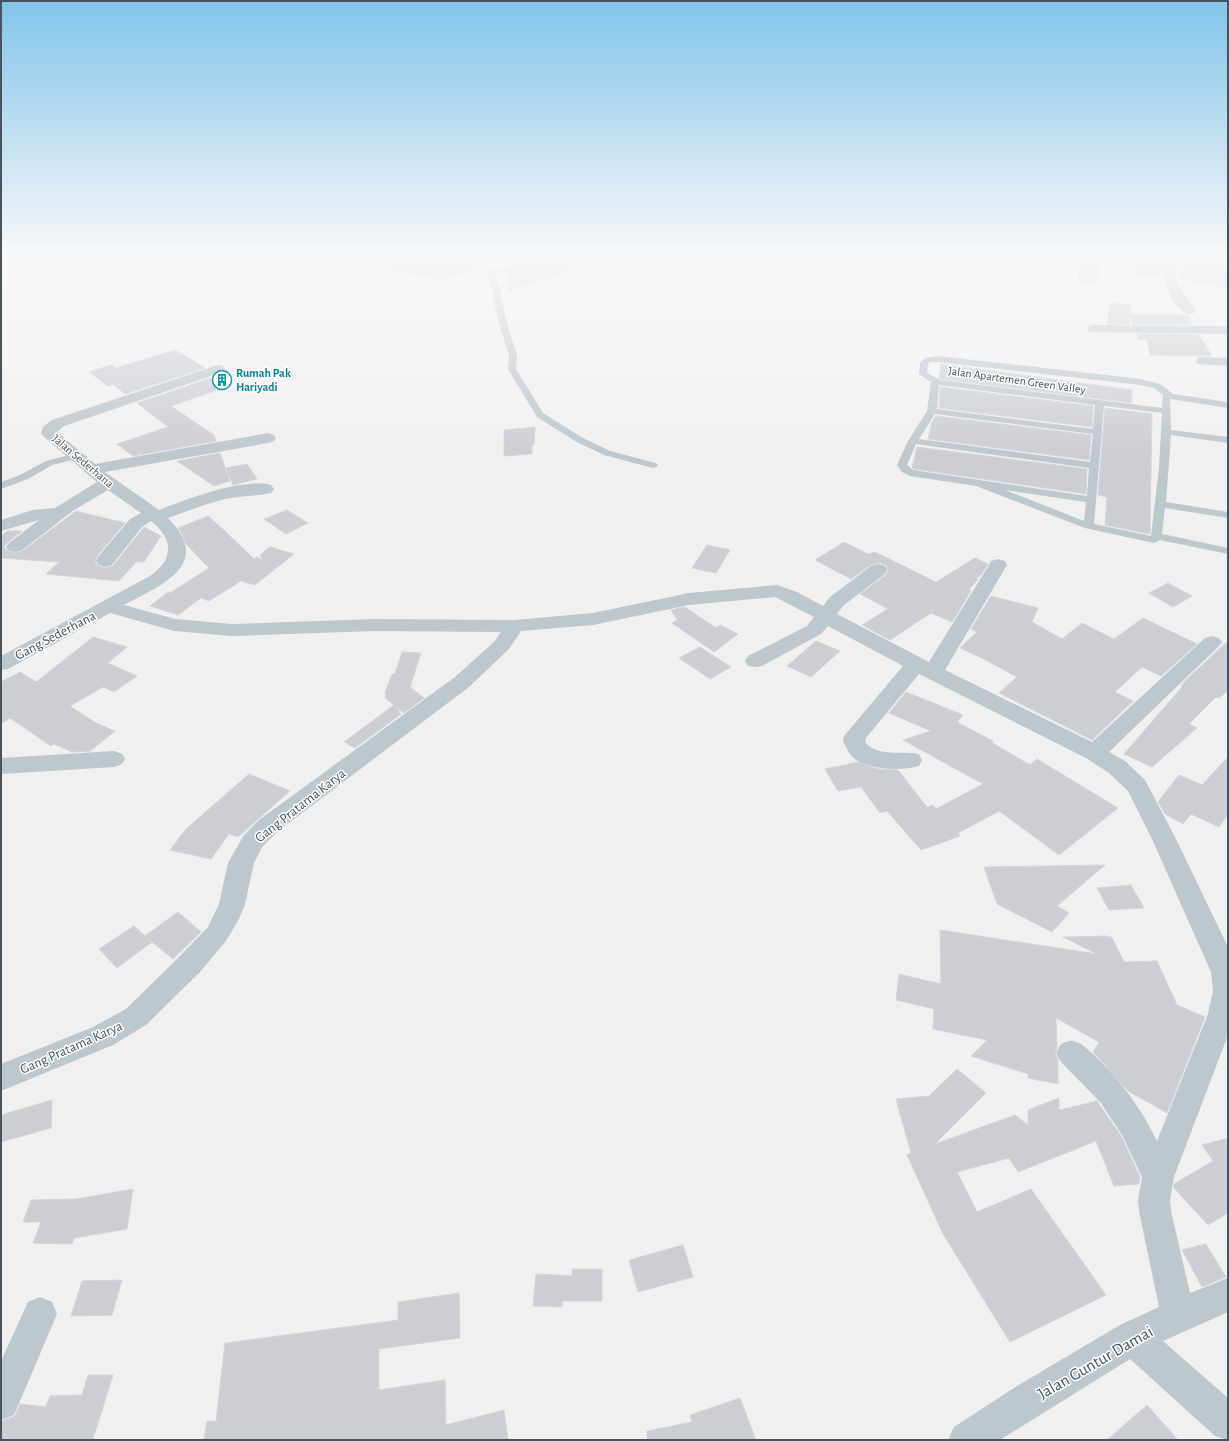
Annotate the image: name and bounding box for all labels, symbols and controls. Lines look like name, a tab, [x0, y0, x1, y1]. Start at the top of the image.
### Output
street label: Jalan Apartemen Green Valley	[947, 364, 1086, 397]
place label: Rumah Pak Hariyadi	[236, 367, 291, 394]
building icon: Rumah Pak Hariyadi	[211, 369, 233, 391]
street label: Jalan Sederhana	[50, 432, 116, 490]
street label: Gang Sederhana	[13, 608, 99, 663]
street label: Gang Pratama Karya	[253, 766, 349, 845]
street label: Gang Pratama Karya	[18, 1019, 125, 1077]
street label: Jalan Guntur Damai	[1035, 1323, 1156, 1402]

